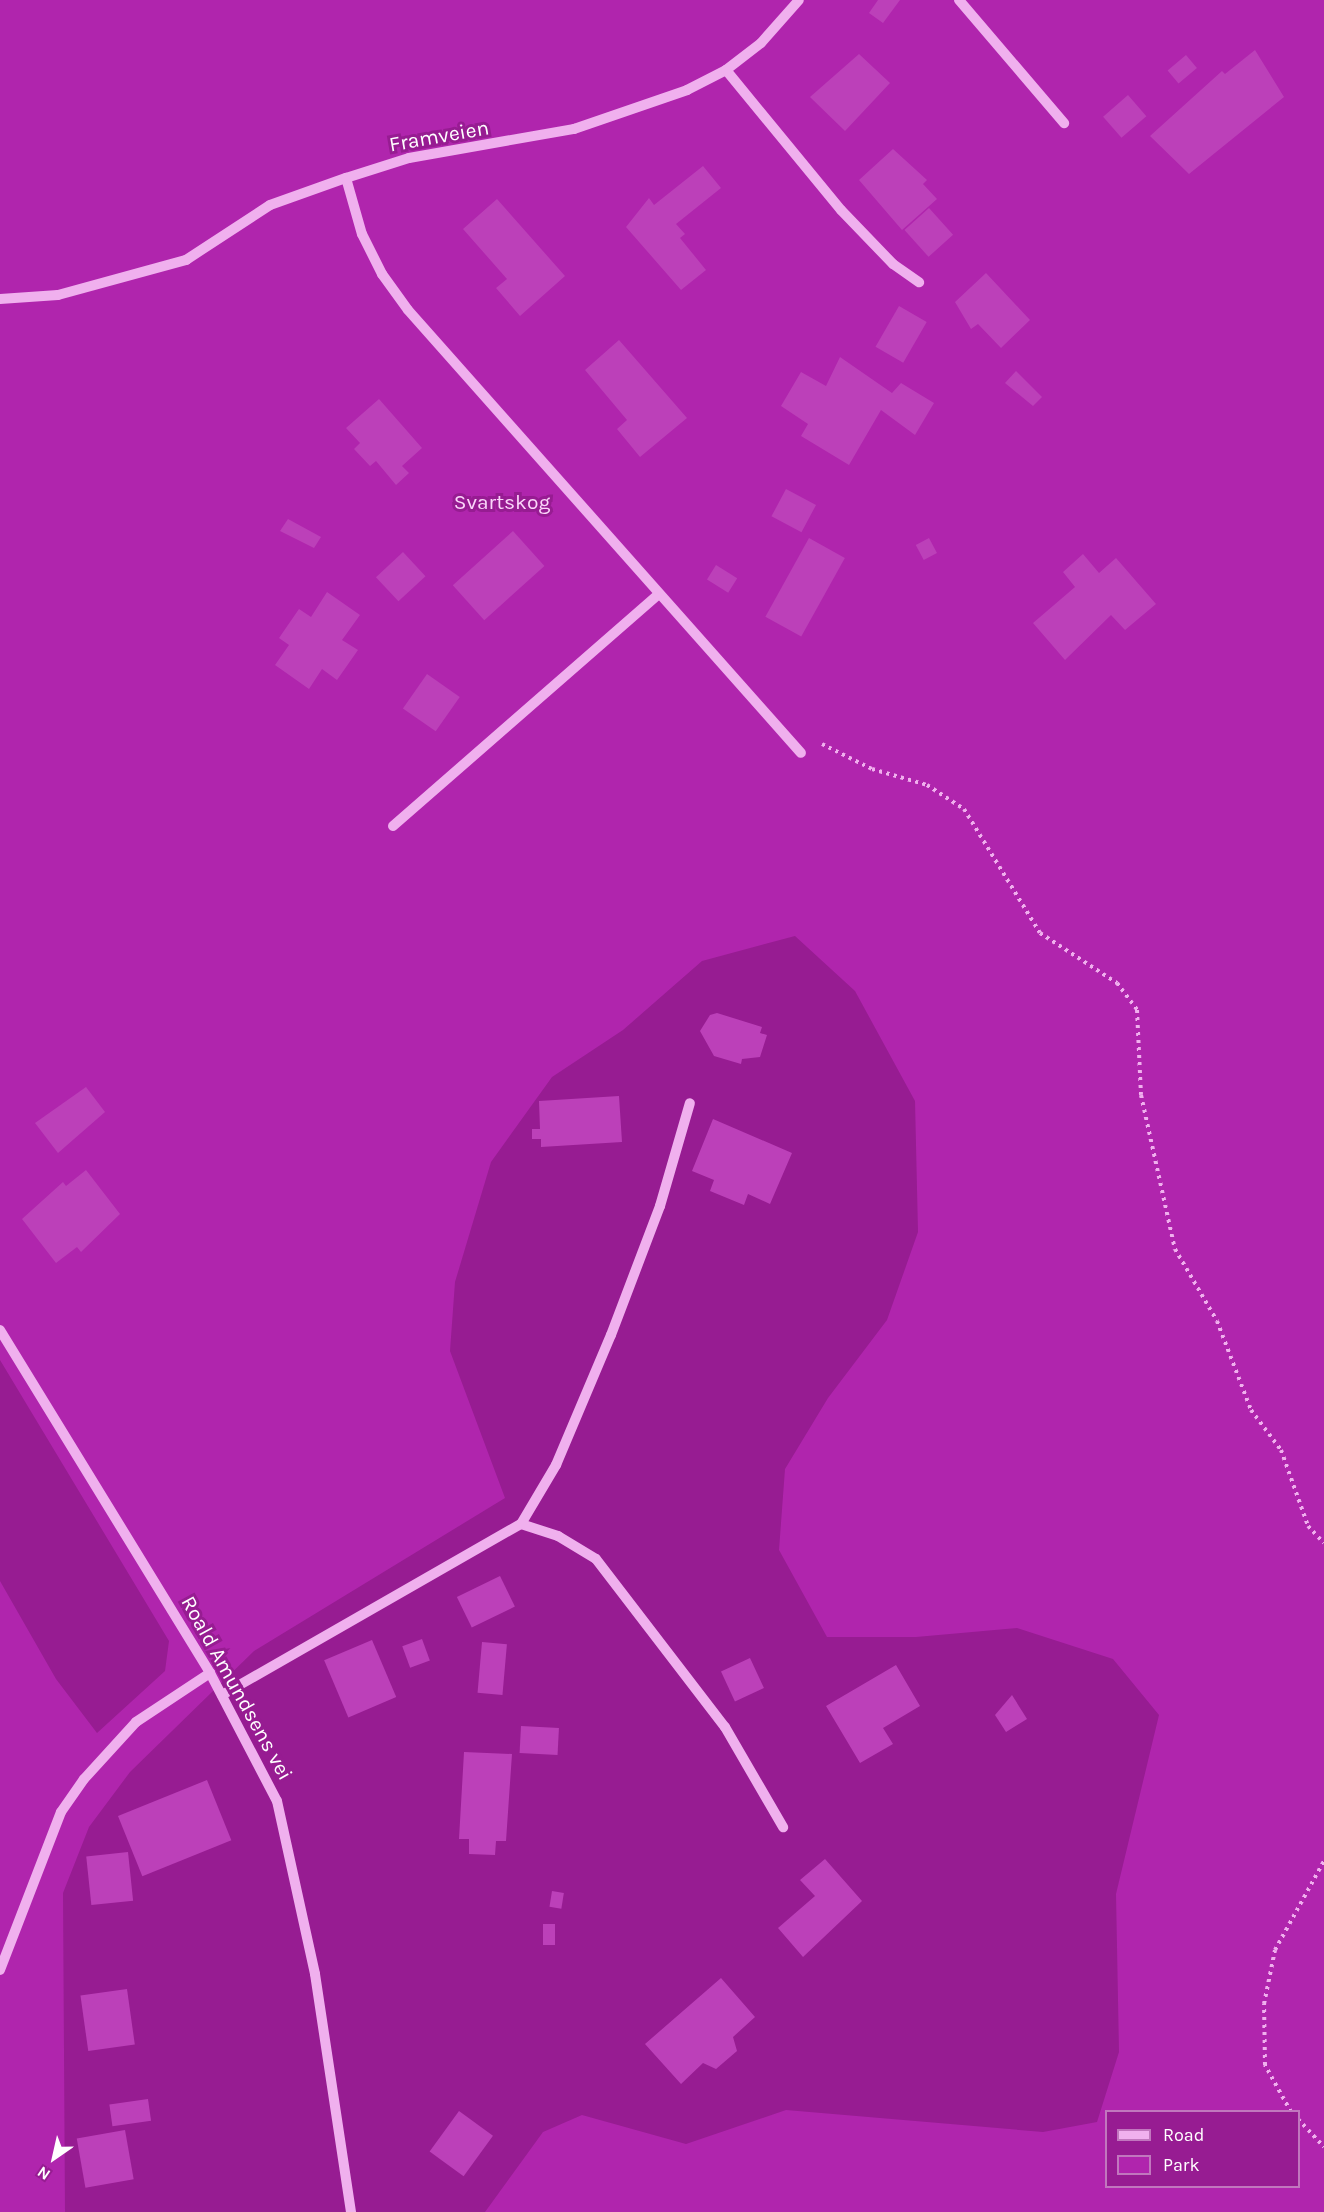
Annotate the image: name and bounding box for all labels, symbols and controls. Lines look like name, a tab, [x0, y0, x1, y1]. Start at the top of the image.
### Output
street label: Framveien	[387, 115, 491, 157]
park label: Svartskog	[454, 489, 550, 515]
street label: Roald Amundsens vei	[176, 1591, 298, 1785]
legend	[1105, 2110, 1300, 2188]
text: Road	[1163, 2124, 1204, 2146]
north arrow	[24, 2128, 84, 2188]
text: Park	[1163, 2154, 1200, 2176]
text: N	[34, 2162, 54, 2184]

